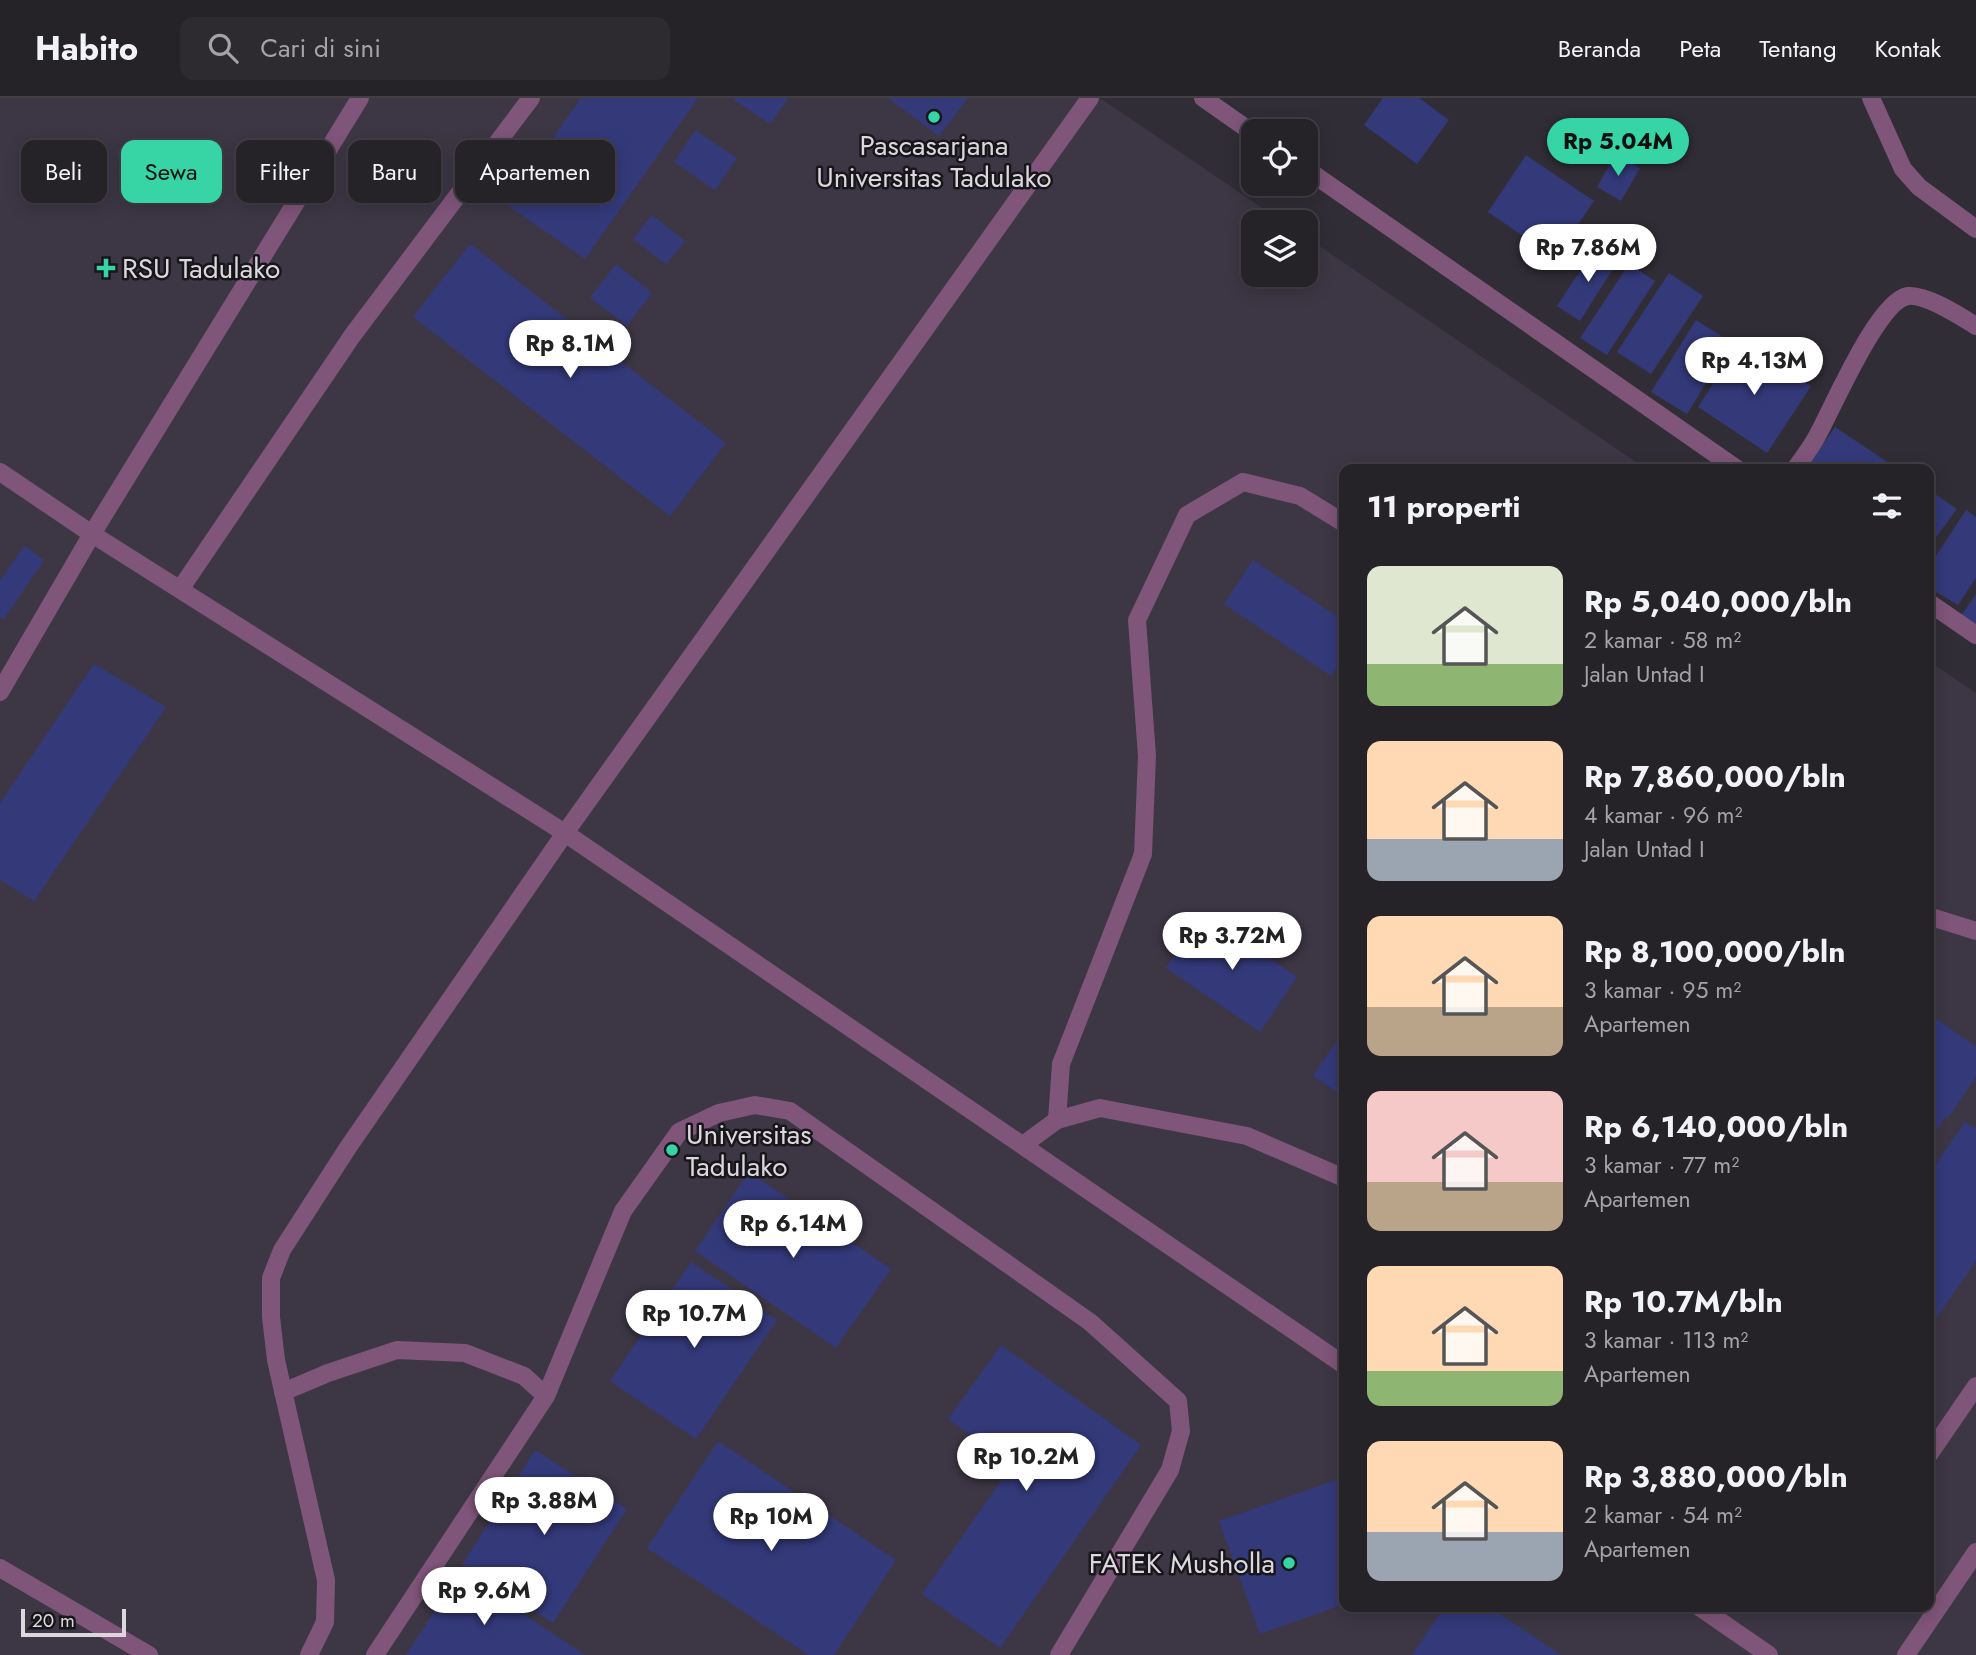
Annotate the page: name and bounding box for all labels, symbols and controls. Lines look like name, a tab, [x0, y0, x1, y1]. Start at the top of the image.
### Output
search box	[180, 17, 670, 80]
text: Habito	[35, 25, 138, 72]
icon: search	[204, 29, 242, 67]
text: Cari di sini	[260, 29, 381, 67]
text: Beranda	[1558, 31, 1641, 66]
text: Peta	[1679, 31, 1721, 66]
text: Tentang	[1759, 31, 1837, 66]
text: Kontak	[1875, 31, 1941, 66]
marker: Pascasarjana Universitas Tadulako	[926, 109, 942, 125]
pin: Rp 5.04M	[1546, 118, 1690, 178]
map controls	[1241, 119, 1318, 287]
button: locate	[1241, 119, 1318, 196]
text: Rp 5.04M	[1563, 124, 1673, 158]
place label: Pascasarjana Universitas Tadulako	[816, 125, 1052, 198]
chip: Beli	[21, 140, 107, 203]
chip: Sewa	[121, 140, 222, 203]
chip: Filter	[236, 140, 334, 203]
chip: Baru	[348, 140, 441, 203]
chip: Apartemen	[455, 140, 615, 203]
button: layers	[1241, 210, 1318, 287]
pin: Rp 7.86M	[1516, 225, 1660, 284]
text: Rp 7.86M	[1535, 230, 1641, 264]
place label: RSU Tadulako	[122, 248, 280, 289]
marker: RSU Tadulako	[96, 258, 116, 278]
pin: Rp 8.1M	[505, 320, 635, 380]
text: Rp 8.1M	[525, 326, 615, 360]
pin: Rp 4.13M	[1682, 338, 1826, 397]
text: Rp 4.13M	[1701, 343, 1807, 377]
text: 11 properti	[1367, 485, 1520, 528]
icon: filters	[1868, 487, 1906, 525]
text: Rp 5,040,000/bln	[1584, 580, 1852, 623]
icon: home	[1423, 594, 1507, 678]
text: 2 kamar · 58 m²	[1584, 623, 1741, 657]
text: Jalan Untad I	[1584, 657, 1705, 691]
text: Rp 7,860,000/bln	[1584, 755, 1846, 798]
icon: home	[1423, 769, 1507, 853]
text: 4 kamar · 96 m²	[1584, 798, 1742, 832]
text: Jalan Untad I	[1584, 832, 1705, 866]
pin: Rp 3.72M	[1160, 912, 1304, 972]
text: Rp 3.72M	[1179, 918, 1285, 952]
text: Rp 8,100,000/bln	[1584, 930, 1845, 973]
icon: home	[1423, 944, 1507, 1028]
text: 3 kamar · 95 m²	[1584, 973, 1741, 1007]
text: Apartemen	[1584, 1007, 1690, 1041]
text: Rp 6,140,000/bln	[1584, 1105, 1848, 1148]
place label: Universitas Tadulako	[686, 1114, 811, 1187]
icon: home	[1423, 1119, 1507, 1203]
marker: Universitas Tadulako	[664, 1142, 680, 1158]
text: 3 kamar · 77 m²	[1584, 1148, 1739, 1182]
text: Apartemen	[1584, 1182, 1690, 1216]
pin: Rp 6.14M	[721, 1200, 865, 1260]
text: Rp 6.14M	[739, 1206, 847, 1240]
text: Rp 10.7M/bln	[1584, 1280, 1783, 1323]
pin: Rp 10.7M	[622, 1290, 766, 1350]
icon: home	[1423, 1294, 1507, 1378]
text: Rp 10.7M	[642, 1296, 746, 1330]
text: 3 kamar · 113 m²	[1584, 1323, 1748, 1357]
text: Apartemen	[1584, 1357, 1690, 1391]
pin: Rp 10.2M	[954, 1434, 1098, 1493]
text: Rp 10.2M	[973, 1439, 1079, 1473]
text: Rp 3,880,000/bln	[1584, 1455, 1848, 1498]
icon: home	[1423, 1469, 1507, 1553]
pin: Rp 3.88M	[472, 1478, 616, 1537]
text: Rp 3.88M	[491, 1483, 597, 1517]
pin: Rp 10M	[714, 1494, 828, 1553]
text: 2 kamar · 54 m²	[1584, 1498, 1742, 1532]
text: Rp 10M	[729, 1499, 813, 1533]
text: Apartemen	[1584, 1532, 1690, 1566]
place label: FATEK Musholla	[1089, 1543, 1275, 1584]
marker: FATEK Musholla	[1281, 1555, 1297, 1571]
pin: Rp 9.6M	[419, 1568, 549, 1627]
text: Rp 9.6M	[437, 1573, 531, 1607]
scale bar	[21, 1606, 126, 1638]
text: 20 m	[32, 1607, 75, 1634]

